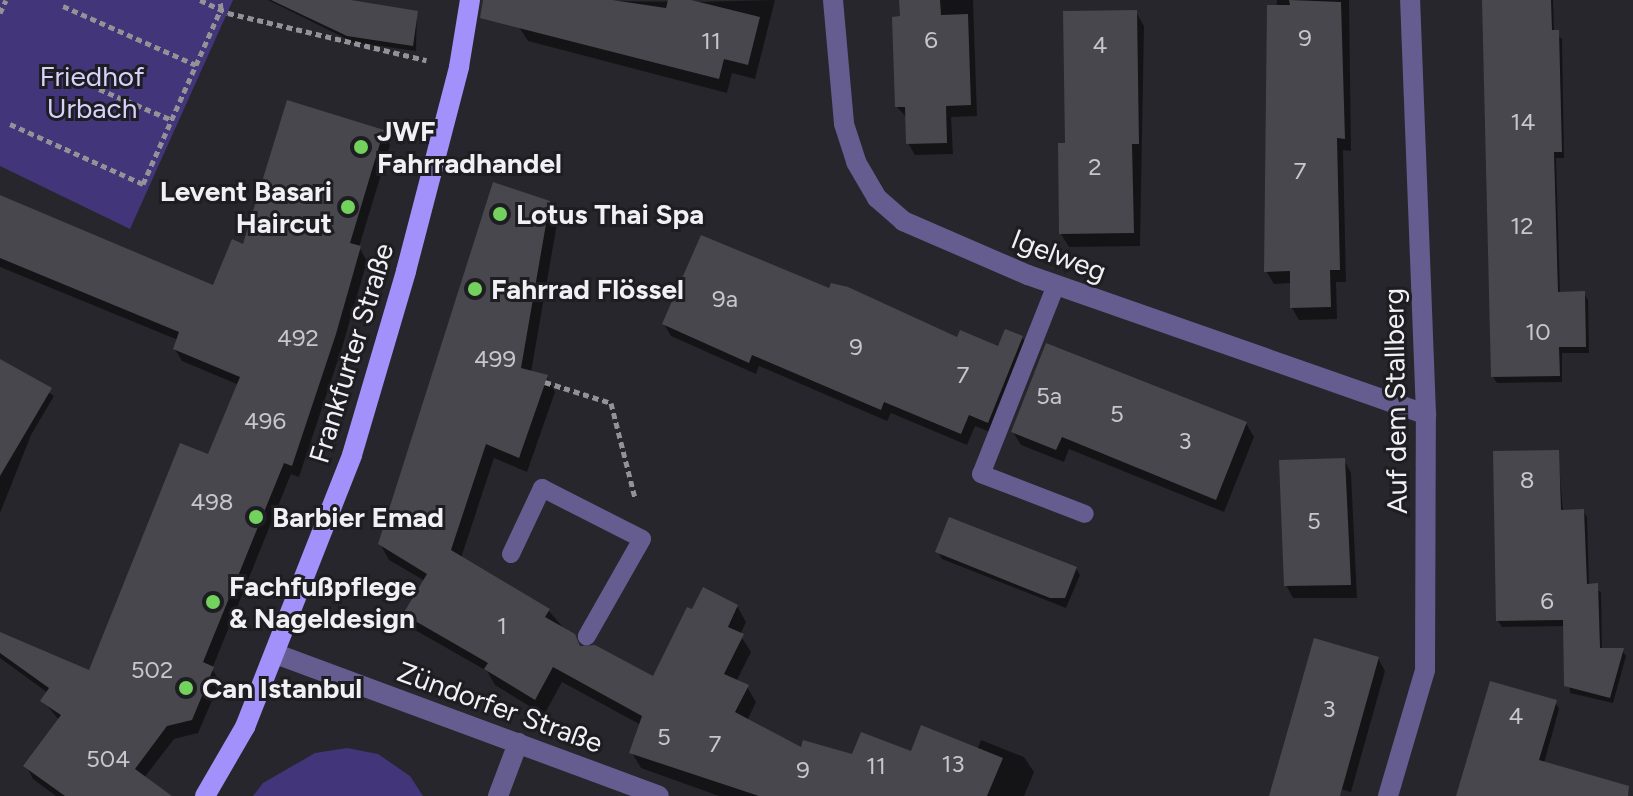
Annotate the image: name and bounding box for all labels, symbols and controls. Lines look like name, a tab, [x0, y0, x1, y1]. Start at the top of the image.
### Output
house number: 9	[1298, 24, 1312, 52]
house number: 6	[924, 26, 938, 54]
house number: 11	[701, 27, 721, 55]
house number: 4	[1093, 31, 1107, 59]
park label: Friedhof Urbach	[40, 59, 144, 125]
house number: 14	[1511, 108, 1535, 136]
place label: JWF Fahrradhandel	[377, 114, 562, 180]
marker: JWF Fahrradhandel	[352, 138, 370, 156]
house number: 2	[1088, 153, 1102, 181]
house number: 7	[1294, 157, 1306, 185]
place label: Levent Basari Haircut	[160, 174, 332, 240]
place label: Lotus Thai Spa	[516, 197, 704, 231]
marker: Levent Basari Haircut	[339, 198, 357, 216]
marker: Lotus Thai Spa	[491, 205, 509, 223]
house number: 12	[1510, 212, 1534, 240]
street label: Igelweg	[1007, 222, 1111, 288]
street label: Frankfurter Straße	[302, 239, 400, 467]
place label: Fahrrad Flössel	[491, 272, 684, 306]
marker: Fahrrad Flössel	[466, 280, 484, 298]
house number: 9a	[712, 285, 738, 313]
street label: Auf dem Stallberg	[1376, 288, 1414, 514]
house number: 10	[1525, 318, 1551, 346]
house number: 492	[277, 324, 319, 352]
house number: 9	[849, 333, 863, 361]
house number: 499	[474, 345, 516, 373]
house number: 7	[957, 361, 969, 389]
house number: 5a	[1036, 382, 1062, 410]
house number: 5	[1110, 400, 1124, 428]
house number: 496	[244, 407, 286, 435]
house number: 3	[1178, 427, 1192, 455]
house number: 8	[1520, 466, 1534, 494]
house number: 498	[190, 488, 234, 516]
place label: Barbier Emad	[272, 500, 444, 534]
house number: 5	[1307, 507, 1321, 535]
marker: Barbier Emad	[247, 508, 265, 526]
place label: Fachfußpflege & Nageldesign	[229, 569, 416, 635]
house number: 6	[1540, 587, 1554, 615]
marker: Fachfußpflege & Nageldesign	[204, 593, 222, 611]
house number: 1	[497, 612, 507, 640]
street label: Zündorfer Straße	[393, 654, 607, 760]
house number: 502	[131, 656, 173, 684]
place label: Can Istanbul	[202, 671, 362, 705]
marker: Can Istanbul	[177, 679, 195, 697]
house number: 3	[1322, 695, 1336, 723]
house number: 4	[1509, 702, 1523, 730]
house number: 5	[657, 723, 671, 751]
house number: 7	[709, 730, 721, 758]
house number: 504	[86, 745, 130, 773]
house number: 13	[942, 750, 964, 778]
house number: 11	[866, 752, 886, 780]
house number: 9	[796, 756, 810, 784]

